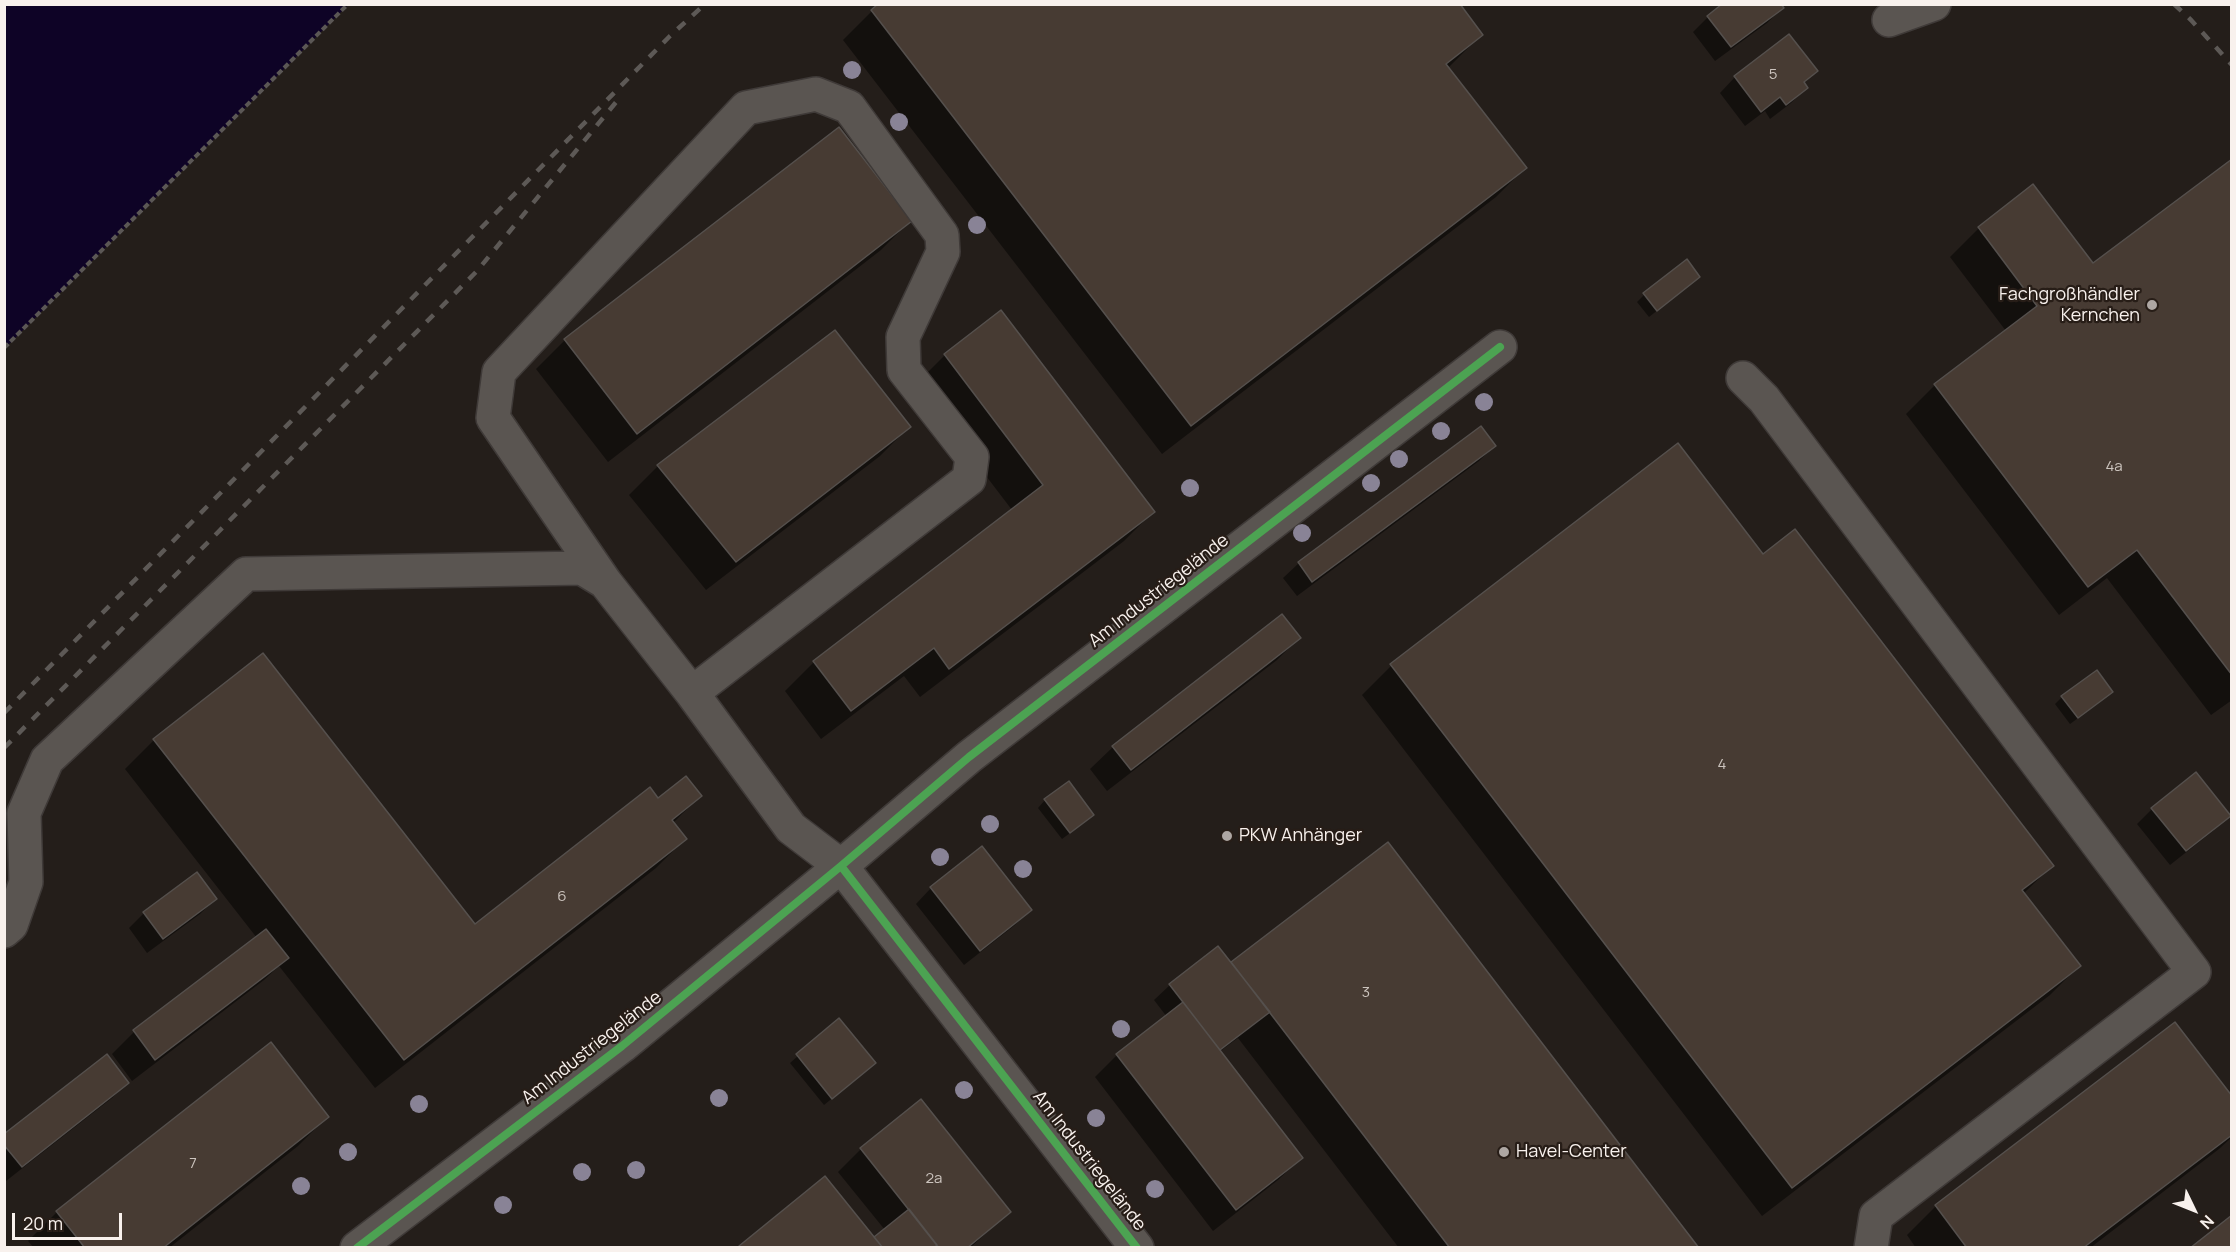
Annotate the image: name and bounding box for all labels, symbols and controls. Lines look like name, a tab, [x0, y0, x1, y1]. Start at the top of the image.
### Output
house number: 5	[1769, 66, 1777, 84]
place label: Fachgroßhändler Kernchen	[1999, 284, 2140, 326]
marker: Fachgroßhändler Kernchen	[2145, 298, 2159, 312]
house number: 4a	[2105, 458, 2123, 476]
street label: Am Industriegelände	[1085, 530, 1233, 652]
house number: 4	[1718, 756, 1726, 774]
place label: PKW Anhänger	[1239, 825, 1362, 847]
marker: PKW Anhänger	[1220, 829, 1234, 843]
house number: 6	[557, 888, 567, 906]
house number: 3	[1362, 984, 1370, 1002]
street label: Am Industriegelände	[518, 987, 666, 1109]
street label: Am Industriegelände	[1028, 1087, 1150, 1235]
place label: Havel-Center	[1516, 1141, 1627, 1163]
marker: Havel-Center	[1497, 1145, 1511, 1159]
house number: 7	[189, 1155, 197, 1173]
house number: 2a	[926, 1170, 942, 1188]
north arrow	[2164, 1180, 2224, 1240]
scale bar	[15, 1201, 124, 1239]
text: 20 m	[23, 1211, 63, 1235]
text: N	[2195, 1211, 2219, 1234]

